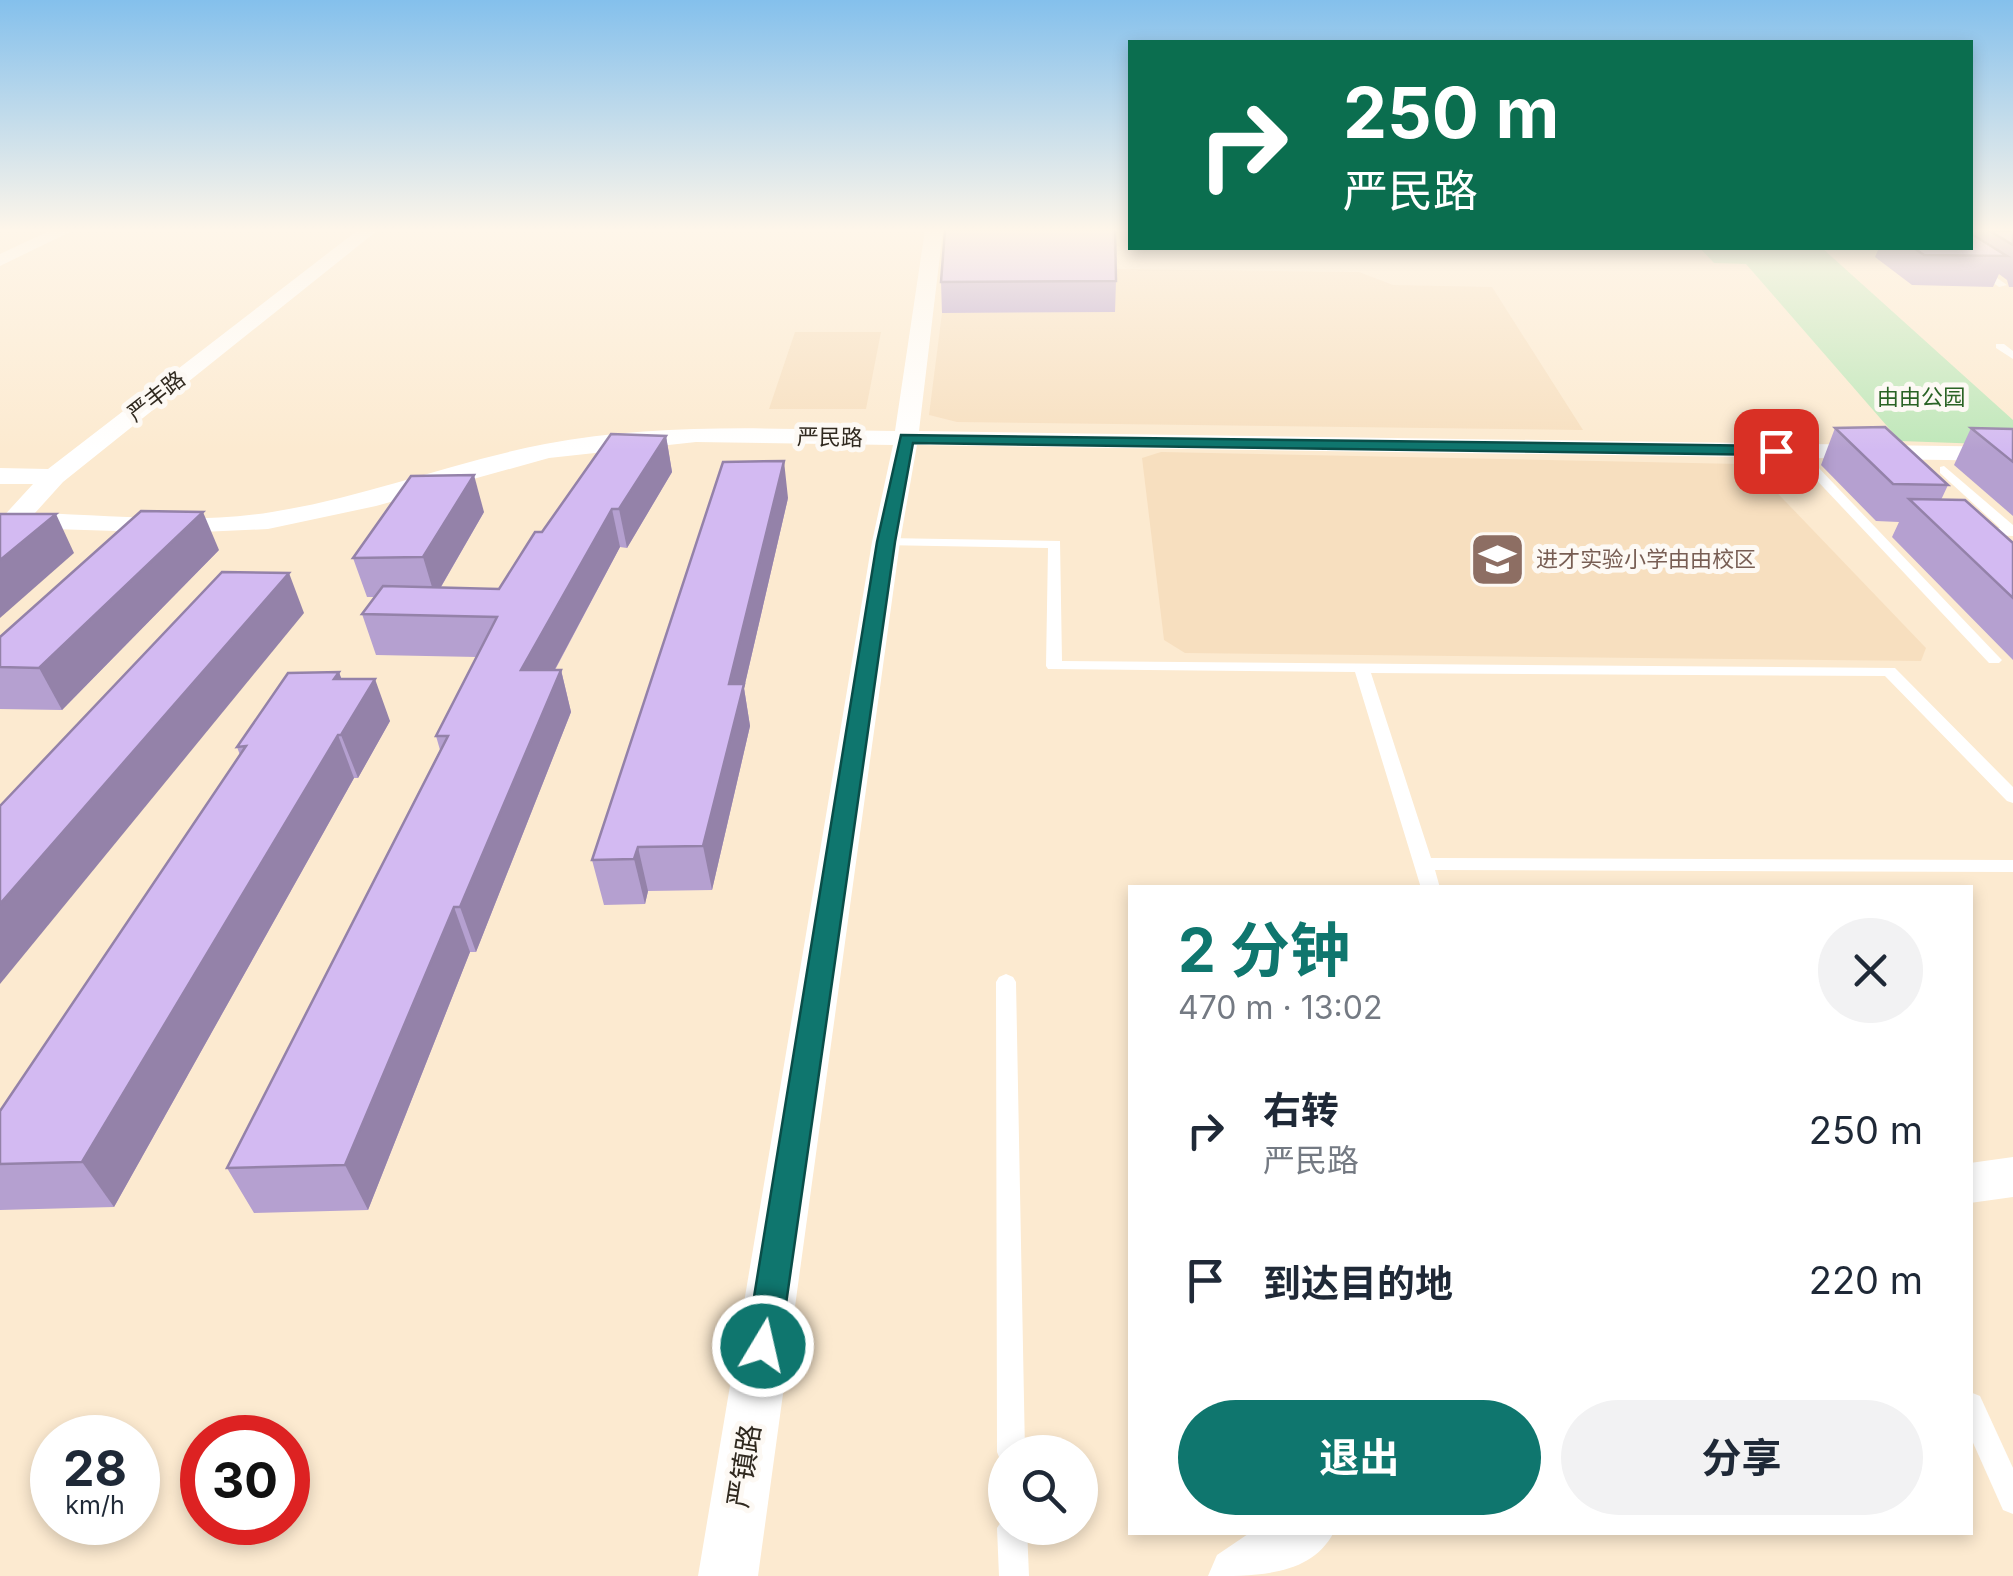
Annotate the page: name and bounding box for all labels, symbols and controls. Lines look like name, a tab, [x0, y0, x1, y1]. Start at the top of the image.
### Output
text: 250 m	[1343, 70, 1560, 155]
icon: right	[1178, 80, 1308, 210]
text: 严民路	[1343, 163, 1478, 218]
street label: 严丰路	[122, 365, 190, 427]
park label: 由由公园	[1877, 384, 1965, 410]
pin	[1734, 409, 1819, 494]
street label: 严民路	[797, 423, 863, 451]
icon: arrive	[1749, 424, 1804, 479]
school or university icon: 进才实验小学由由校区	[1467, 529, 1527, 589]
place label: 进才实验小学由由校区	[1536, 546, 1756, 572]
text: 2 分钟	[1178, 914, 1350, 986]
button: close	[1818, 918, 1923, 1023]
text: 470 m · 13:02	[1178, 988, 1382, 1027]
text: 右转	[1263, 1087, 1339, 1133]
icon: right	[1178, 1103, 1233, 1158]
text: 250 m	[1809, 1107, 1923, 1153]
text: 严民路	[1263, 1141, 1359, 1180]
icon: arrive	[1178, 1253, 1233, 1308]
text: 220 m	[1809, 1257, 1923, 1303]
text: 到达目的地	[1263, 1260, 1453, 1306]
position arrow	[711, 1294, 815, 1398]
button: 退出	[1178, 1400, 1541, 1515]
button: 分享	[1561, 1400, 1923, 1515]
speed limit sign: 30	[180, 1415, 310, 1545]
street label: 严镇路	[721, 1422, 767, 1510]
map controls	[988, 1435, 1098, 1545]
button: search	[988, 1435, 1098, 1545]
text: 28	[63, 1438, 127, 1498]
text: km/h	[65, 1490, 125, 1520]

